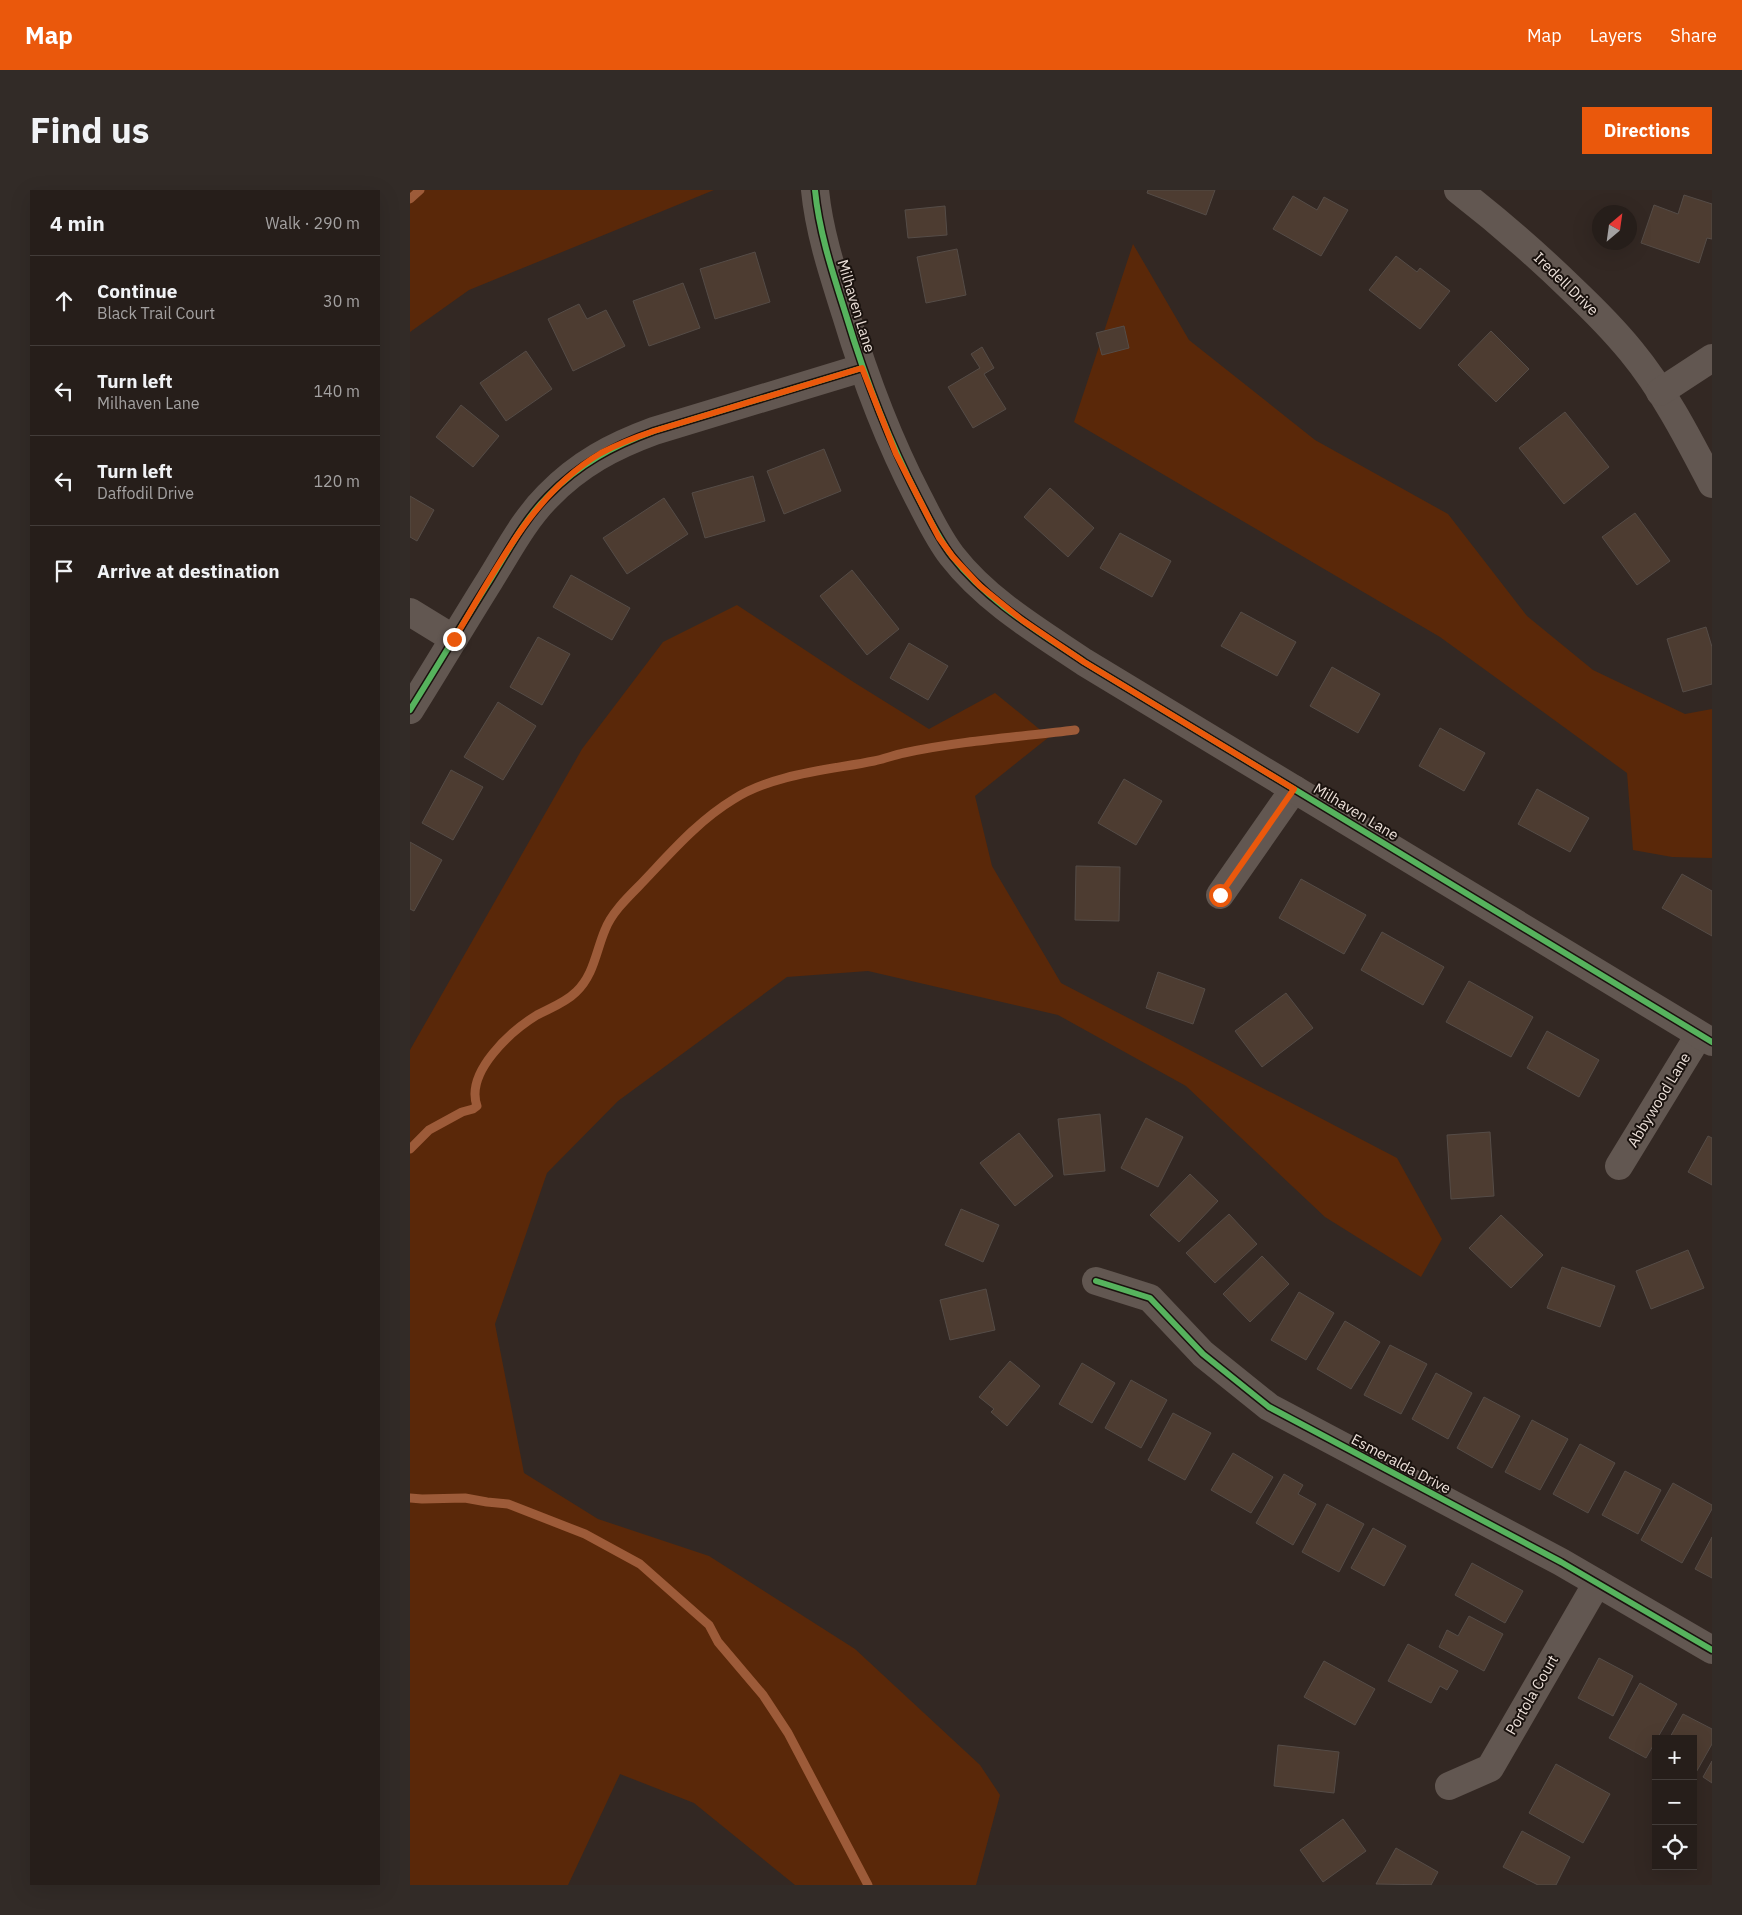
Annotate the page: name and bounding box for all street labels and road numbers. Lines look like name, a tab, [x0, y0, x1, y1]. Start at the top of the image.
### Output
street label: Iredell Drive	[1530, 248, 1603, 319]
street label: Milhaven Lane	[833, 257, 880, 355]
street label: Milhaven Lane	[1310, 779, 1402, 845]
street label: Abbywood Lane	[1623, 1049, 1694, 1151]
street label: Esmeralda Drive	[1348, 1429, 1454, 1498]
street label: Portola Court	[1501, 1651, 1562, 1738]

